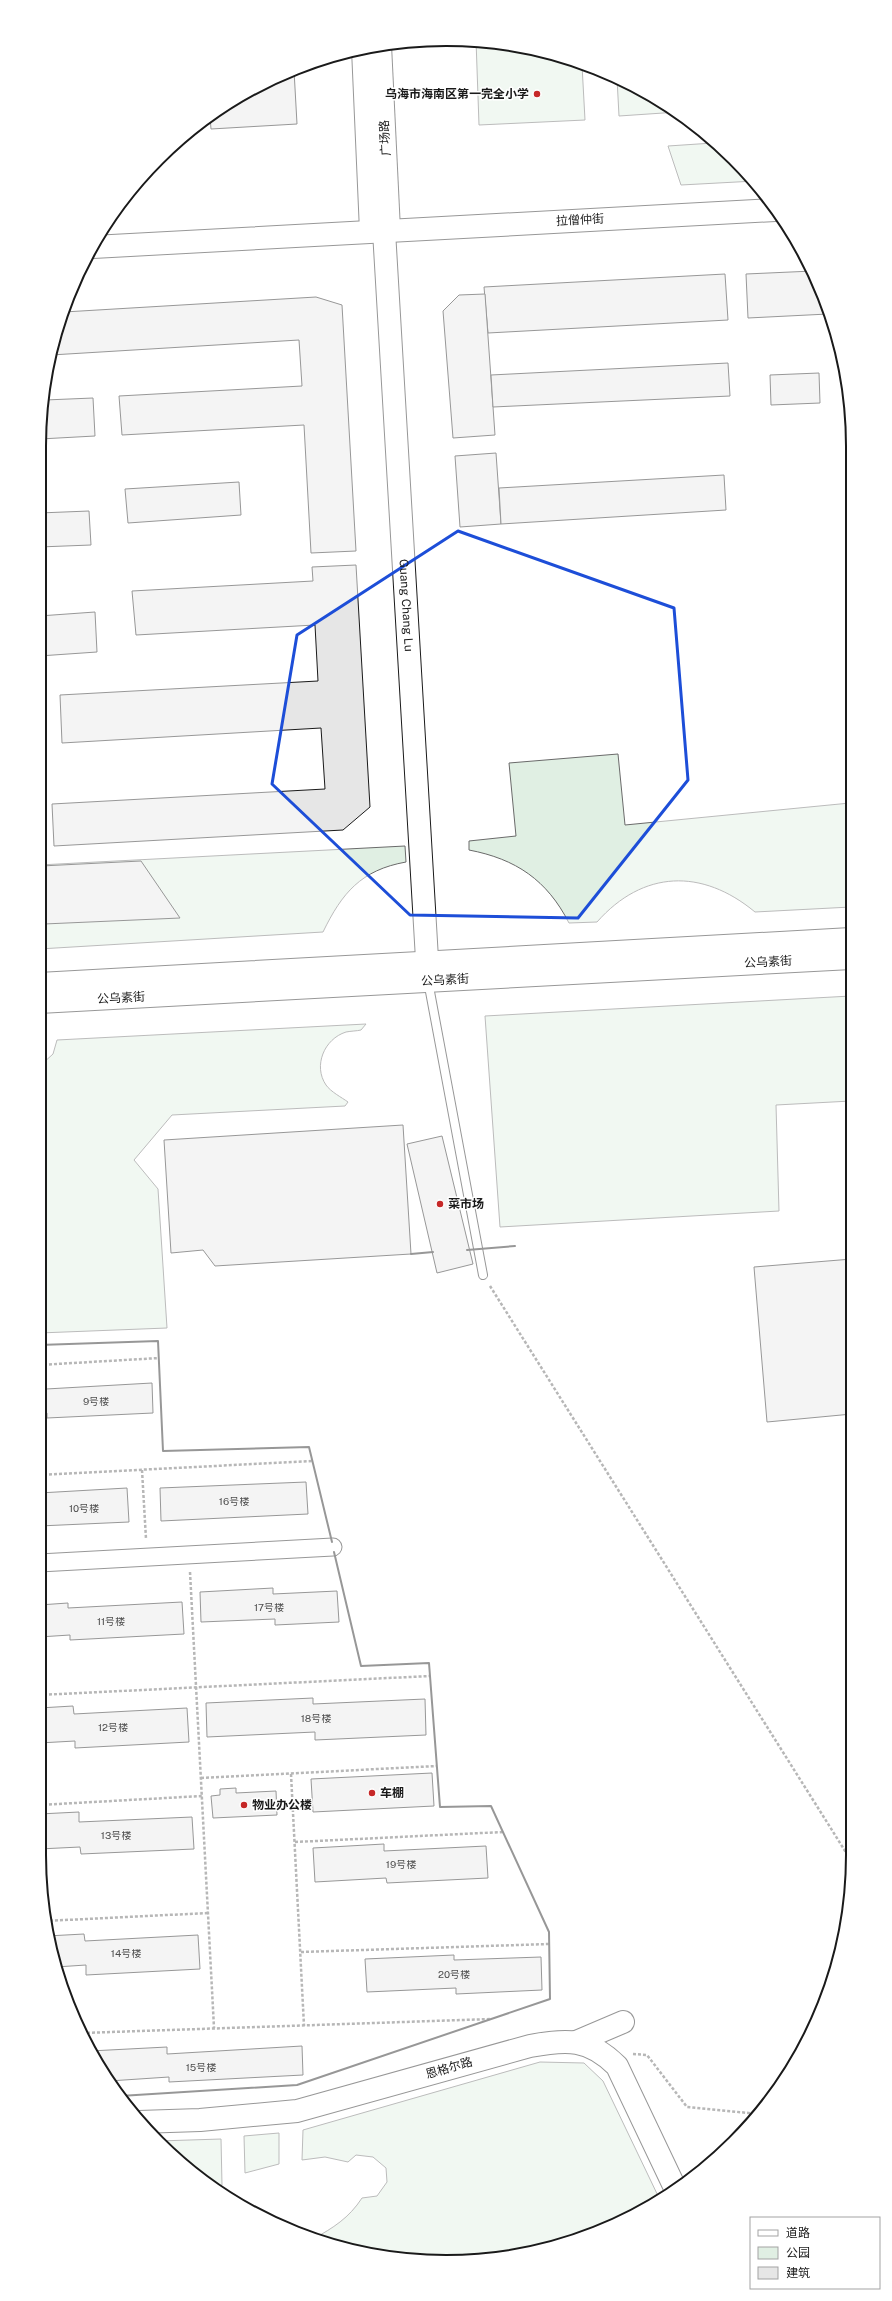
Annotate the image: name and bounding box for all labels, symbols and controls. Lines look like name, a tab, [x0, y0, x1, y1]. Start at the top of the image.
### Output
place label: 乌海市海南区第一完全小学	[385, 87, 529, 101]
marker: 乌海市海南区第一完全小学	[532, 89, 542, 99]
street label: 广场路	[377, 120, 393, 156]
street label: 拉僧仲街	[556, 212, 604, 228]
street label: Guang Chang Lu	[396, 559, 416, 652]
street label: 公乌素街	[744, 954, 792, 970]
street label: 公乌素街	[421, 972, 469, 988]
street label: 公乌素街	[97, 990, 145, 1006]
place label: 菜市场	[448, 1197, 484, 1211]
marker: 菜市场	[435, 1199, 445, 1209]
house number: 9号楼	[83, 1395, 109, 1407]
house number: 16号楼	[219, 1495, 249, 1507]
house number: 10号楼	[69, 1502, 99, 1514]
house number: 17号楼	[254, 1601, 284, 1613]
house number: 11号楼	[97, 1615, 125, 1627]
house number: 18号楼	[301, 1712, 331, 1724]
house number: 12号楼	[98, 1721, 128, 1733]
place label: 车棚	[380, 1786, 404, 1800]
marker: 车棚	[367, 1788, 377, 1798]
place label: 物业办公楼	[252, 1798, 312, 1812]
marker: 物业办公楼	[239, 1800, 249, 1810]
house number: 13号楼	[101, 1829, 131, 1841]
house number: 19号楼	[386, 1858, 416, 1870]
house number: 14号楼	[111, 1947, 141, 1959]
house number: 20号楼	[438, 1968, 470, 1980]
street label: 恩格尔路	[424, 2055, 474, 2081]
house number: 15号楼	[186, 2061, 216, 2073]
legend	[750, 2217, 880, 2289]
text: 道路	[786, 2226, 810, 2240]
text: 公园	[786, 2246, 810, 2260]
text: 建筑	[786, 2266, 810, 2280]

